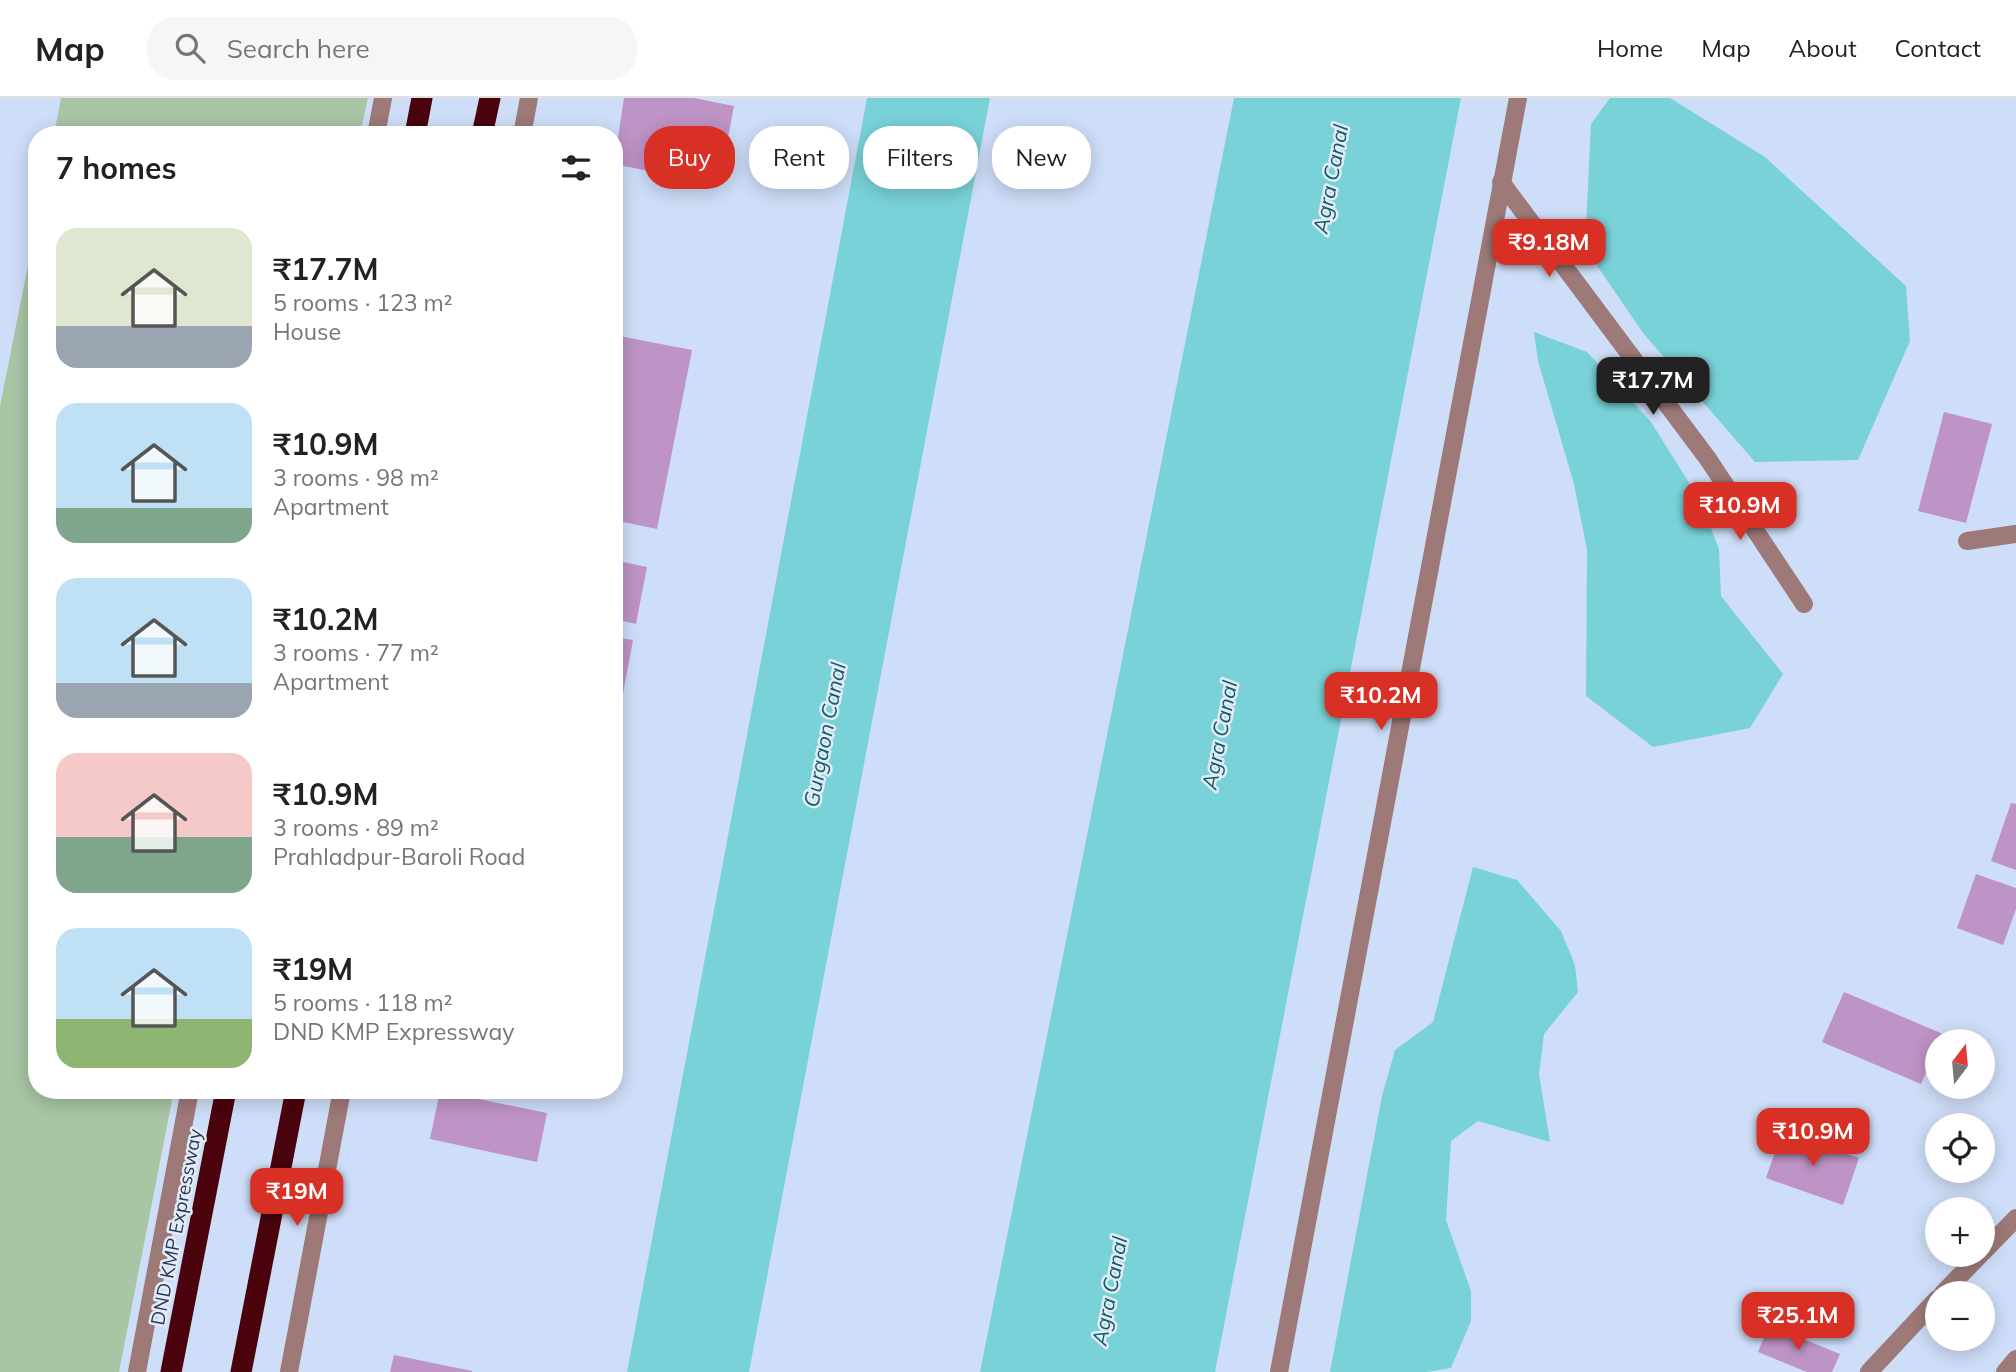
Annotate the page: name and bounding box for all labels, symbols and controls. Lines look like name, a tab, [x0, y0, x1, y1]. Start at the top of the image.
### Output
search box	[147, 17, 637, 80]
text: Map	[35, 28, 105, 69]
icon: search	[171, 29, 209, 67]
text: Search here	[227, 32, 370, 65]
text: Home	[1597, 33, 1663, 63]
text: Map	[1701, 33, 1751, 63]
text: About	[1789, 33, 1857, 63]
text: Contact	[1895, 33, 1981, 63]
water label: Agra Canal	[1307, 122, 1353, 236]
chip: Buy	[644, 126, 735, 189]
chip: Rent	[749, 126, 849, 189]
chip: Filters	[863, 126, 978, 189]
chip: New	[992, 126, 1091, 189]
text: 7 homes	[56, 149, 177, 187]
icon: filters	[557, 149, 595, 187]
pin: ₹9.18M	[1492, 220, 1606, 279]
text: ₹9.18M	[1509, 227, 1589, 256]
text: ₹17.7M	[273, 250, 379, 288]
icon: home	[112, 256, 196, 340]
text: 5 rooms · 123 m²	[273, 288, 453, 317]
text: House	[273, 317, 341, 346]
pin: ₹17.7M	[1596, 358, 1710, 417]
text: ₹17.7M	[1613, 365, 1693, 394]
text: ₹10.9M	[273, 425, 379, 463]
icon: home	[112, 431, 196, 515]
text: 3 rooms · 98 m²	[273, 463, 439, 492]
pin: ₹10.9M	[1683, 482, 1797, 542]
text: ₹10.9M	[1700, 490, 1780, 519]
text: Apartment	[273, 492, 389, 521]
text: ₹10.2M	[273, 600, 379, 638]
icon: home	[112, 606, 196, 690]
text: 3 rooms · 77 m²	[273, 638, 439, 667]
water label: Gurgaon Canal	[797, 660, 851, 809]
text: Apartment	[273, 667, 389, 696]
pin: ₹10.2M	[1324, 672, 1438, 732]
water label: Agra Canal	[1196, 678, 1242, 792]
text: ₹10.2M	[1341, 680, 1421, 709]
text: ₹10.9M	[273, 775, 379, 813]
icon: home	[112, 781, 196, 865]
text: 3 rooms · 89 m²	[273, 813, 439, 842]
text: Prahladpur-Baroli Road	[273, 842, 525, 871]
text: ₹19M	[273, 950, 353, 988]
icon: home	[112, 956, 196, 1040]
text: 5 rooms · 118 m²	[273, 988, 453, 1017]
text: DND KMP Expressway	[273, 1017, 514, 1046]
north arrow	[1925, 1029, 1995, 1099]
map controls	[1925, 1029, 1995, 1351]
pin: ₹10.9M	[1756, 1108, 1870, 1168]
button: locate	[1925, 1113, 1995, 1183]
text: ₹10.9M	[1773, 1116, 1853, 1145]
street label: DND KMP Expressway	[145, 1127, 207, 1327]
pin: ₹19M	[256, 1168, 338, 1228]
text: ₹19M	[266, 1176, 328, 1205]
button: +	[1925, 1197, 1995, 1267]
water label: Agra Canal	[1086, 1234, 1132, 1348]
button: −	[1925, 1281, 1995, 1351]
pin: ₹25.1M	[1741, 1292, 1855, 1352]
text: ₹25.1M	[1758, 1300, 1838, 1329]

